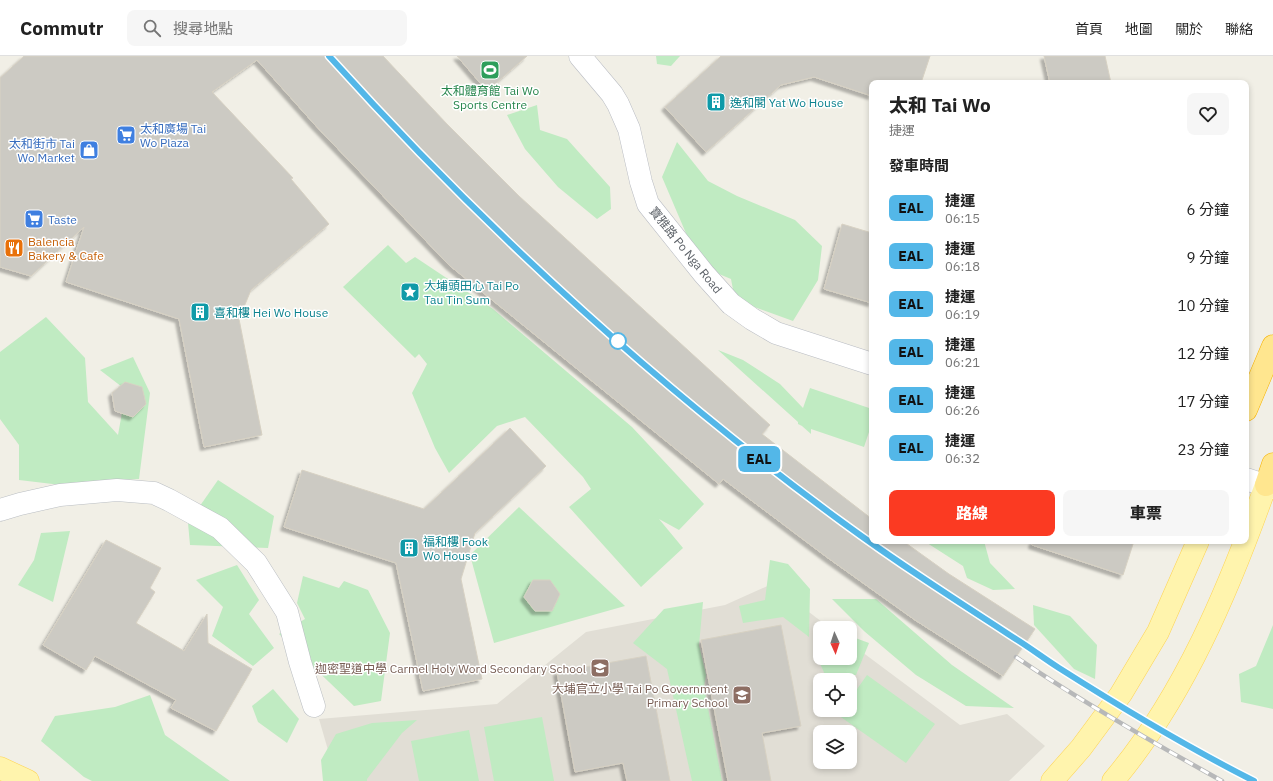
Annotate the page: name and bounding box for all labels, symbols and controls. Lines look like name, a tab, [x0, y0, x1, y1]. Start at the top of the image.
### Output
search box	[127, 10, 407, 46]
text: Commutr	[20, 16, 103, 40]
icon: search	[141, 17, 163, 39]
text: 搜尋地點	[173, 19, 233, 38]
text: 首頁	[1075, 20, 1103, 38]
text: 地圖	[1125, 20, 1153, 38]
text: 關於	[1175, 20, 1203, 38]
text: 聯絡	[1225, 20, 1253, 38]
sports icon: 太和體育館 Tai Wo Sports Centre	[479, 59, 501, 81]
place label: 太和體育館 Tai Wo Sports Centre	[441, 83, 539, 112]
building icon: 逸和閣 Yat Wo House	[705, 91, 727, 113]
text: 太和 Tai Wo	[889, 93, 991, 117]
button: heart	[1187, 93, 1229, 135]
place label: 逸和閣 Yat Wo House	[730, 95, 844, 110]
place label: 太和廣場 Tai Wo Plaza	[140, 121, 206, 150]
text: 捷運	[889, 122, 915, 139]
supermarket icon: 太和廣場 Tai Wo Plaza	[115, 124, 137, 146]
place label: 太和街市 Tai Wo Market	[9, 136, 75, 165]
shop icon: 太和街市 Tai Wo Market	[78, 139, 100, 161]
text: 發車時間	[889, 156, 949, 175]
text: 捷運	[945, 191, 975, 210]
text: EAL	[898, 199, 924, 217]
text: 6 分鐘	[1186, 200, 1229, 219]
street label: 寶雅路 Po Nga Road	[646, 204, 726, 296]
supermarket icon: Taste	[23, 208, 45, 230]
text: 06:15	[945, 210, 980, 227]
place label: Taste	[48, 212, 77, 227]
place label: Balencia Bakery & Cafe	[28, 234, 104, 263]
restaurant icon: Balencia Bakery & Cafe	[3, 237, 25, 259]
text: 捷運	[945, 239, 975, 258]
text: EAL	[898, 247, 924, 265]
text: 9 分鐘	[1186, 248, 1229, 267]
text: 06:18	[945, 258, 980, 275]
place label: 大埔頭田心 Tai Po Tau Tin Sum	[424, 278, 519, 307]
place icon: 大埔頭田心 Tai Po Tau Tin Sum	[399, 281, 421, 303]
text: 捷運	[945, 287, 975, 306]
text: EAL	[898, 295, 924, 313]
text: 10 分鐘	[1177, 296, 1229, 315]
building icon: 喜和樓 Hei Wo House	[189, 301, 211, 323]
place label: 喜和樓 Hei Wo House	[214, 305, 329, 320]
text: 06:19	[945, 306, 980, 323]
unlabelled marker	[609, 332, 627, 350]
text: 捷運	[945, 335, 975, 354]
text: EAL	[898, 343, 924, 361]
text: 12 分鐘	[1177, 344, 1229, 363]
text: 06:21	[945, 354, 980, 371]
text: 捷運	[945, 383, 975, 402]
text: EAL	[898, 391, 924, 409]
text: 17 分鐘	[1177, 392, 1229, 411]
text: 06:26	[945, 402, 980, 419]
text: 捷運	[945, 431, 975, 450]
text: EAL	[898, 439, 924, 457]
text: 23 分鐘	[1177, 440, 1229, 459]
line badge: EAL	[736, 446, 782, 472]
text: EAL	[746, 450, 772, 468]
text: 06:32	[945, 450, 980, 467]
button: 路線	[889, 490, 1055, 536]
button: 車票	[1063, 490, 1229, 536]
place label: 福和樓 Fook Wo House	[423, 534, 489, 563]
building icon: 福和樓 Fook Wo House	[398, 537, 420, 559]
north arrow	[813, 621, 857, 665]
map controls	[813, 621, 857, 769]
school or university icon: 迦密聖道中學 Carmel Holy Word Secondary School	[589, 657, 611, 679]
place label: 迦密聖道中學 Carmel Holy Word Secondary School	[315, 661, 586, 676]
button: locate	[813, 673, 857, 717]
place label: 大埔官立小學 Tai Po Government Primary School	[552, 681, 728, 710]
school or university icon: 大埔官立小學 Tai Po Government Primary School	[731, 684, 753, 706]
button: layers	[813, 725, 857, 769]

